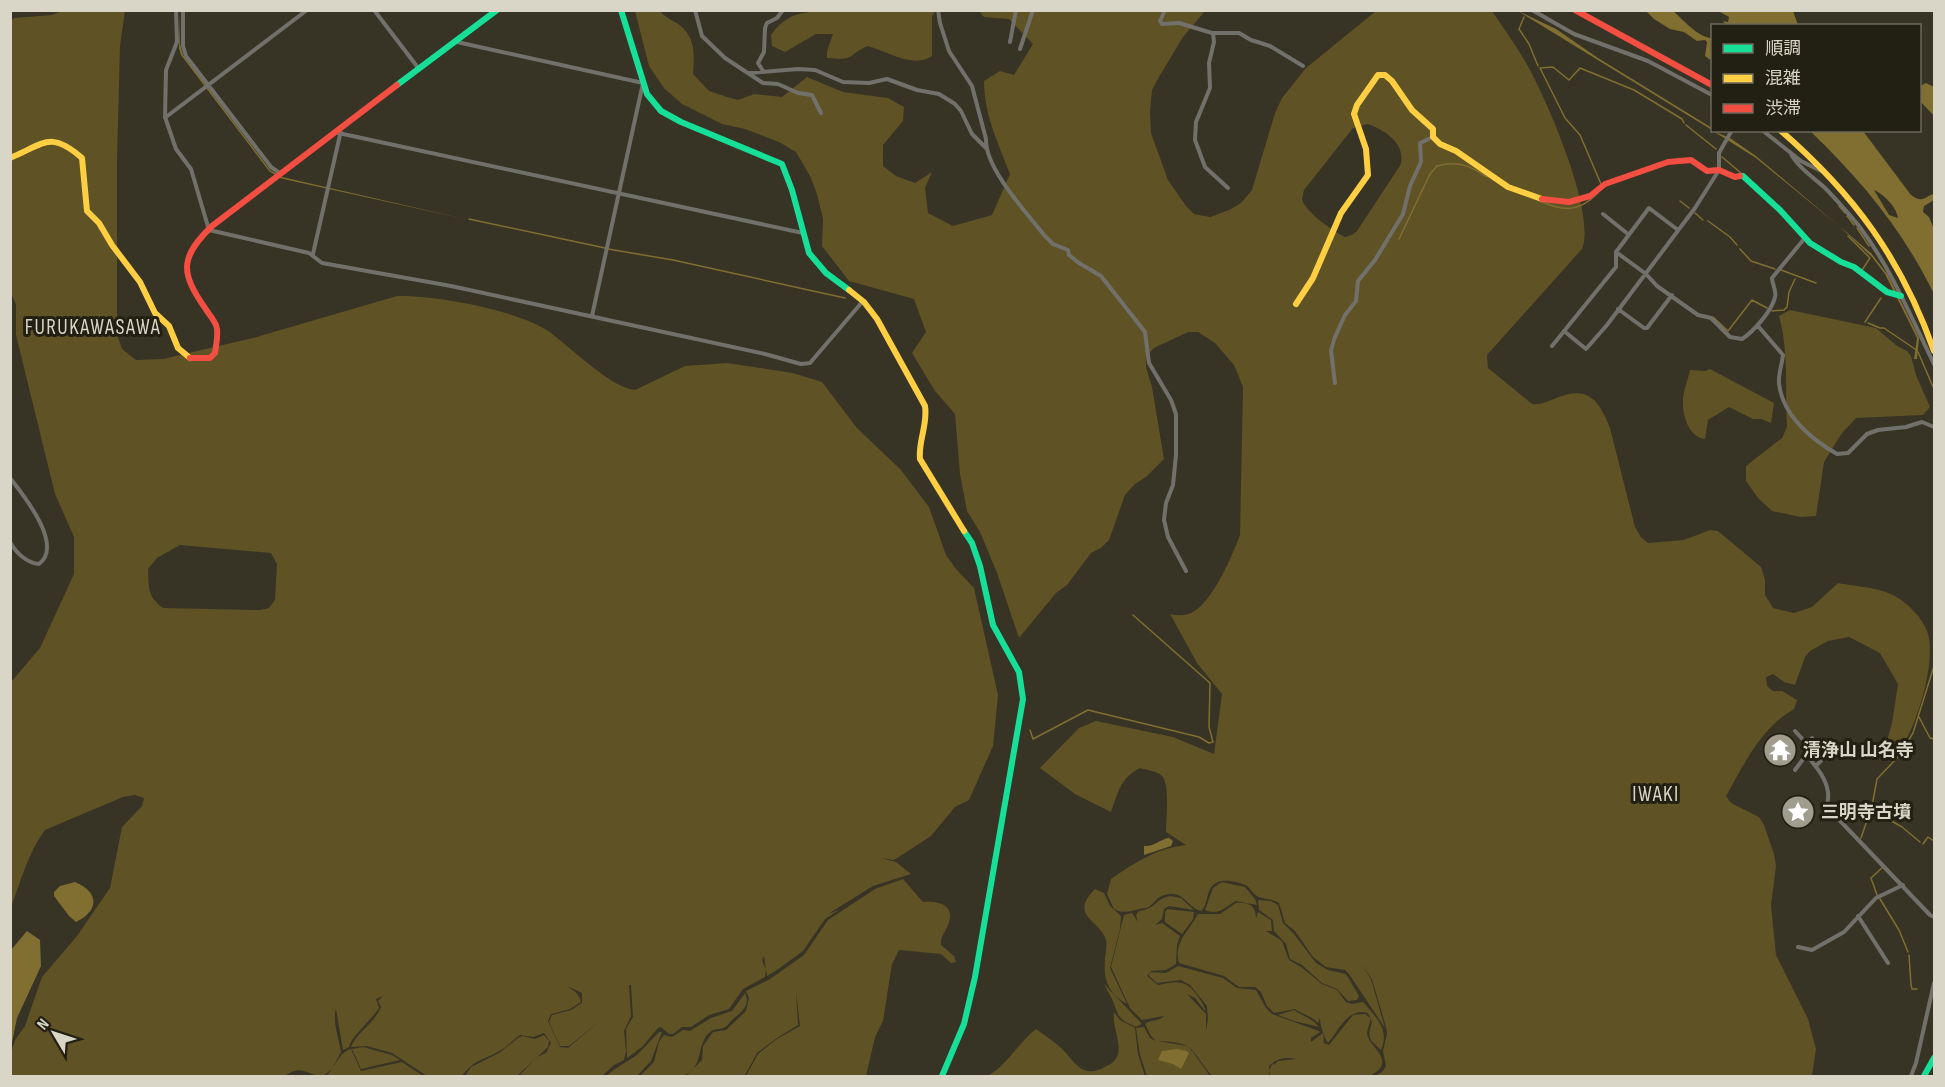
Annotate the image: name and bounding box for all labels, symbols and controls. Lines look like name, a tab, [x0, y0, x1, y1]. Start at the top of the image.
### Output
legend	[1711, 24, 1921, 132]
text: 順調	[1765, 38, 1801, 59]
text: 混雑	[1765, 68, 1801, 89]
text: 渋滞	[1765, 98, 1801, 119]
district label: FURUKAWASAWA	[25, 315, 161, 340]
temple icon: 清浄山 山名寺	[1762, 732, 1798, 768]
place label: 清浄山 山名寺	[1803, 740, 1914, 761]
district label: IWAKI	[1632, 782, 1680, 807]
place icon: 三明寺古墳	[1780, 794, 1816, 830]
place label: 三明寺古墳	[1821, 802, 1911, 823]
north arrow	[24, 1003, 84, 1063]
text: N	[33, 1015, 54, 1034]

